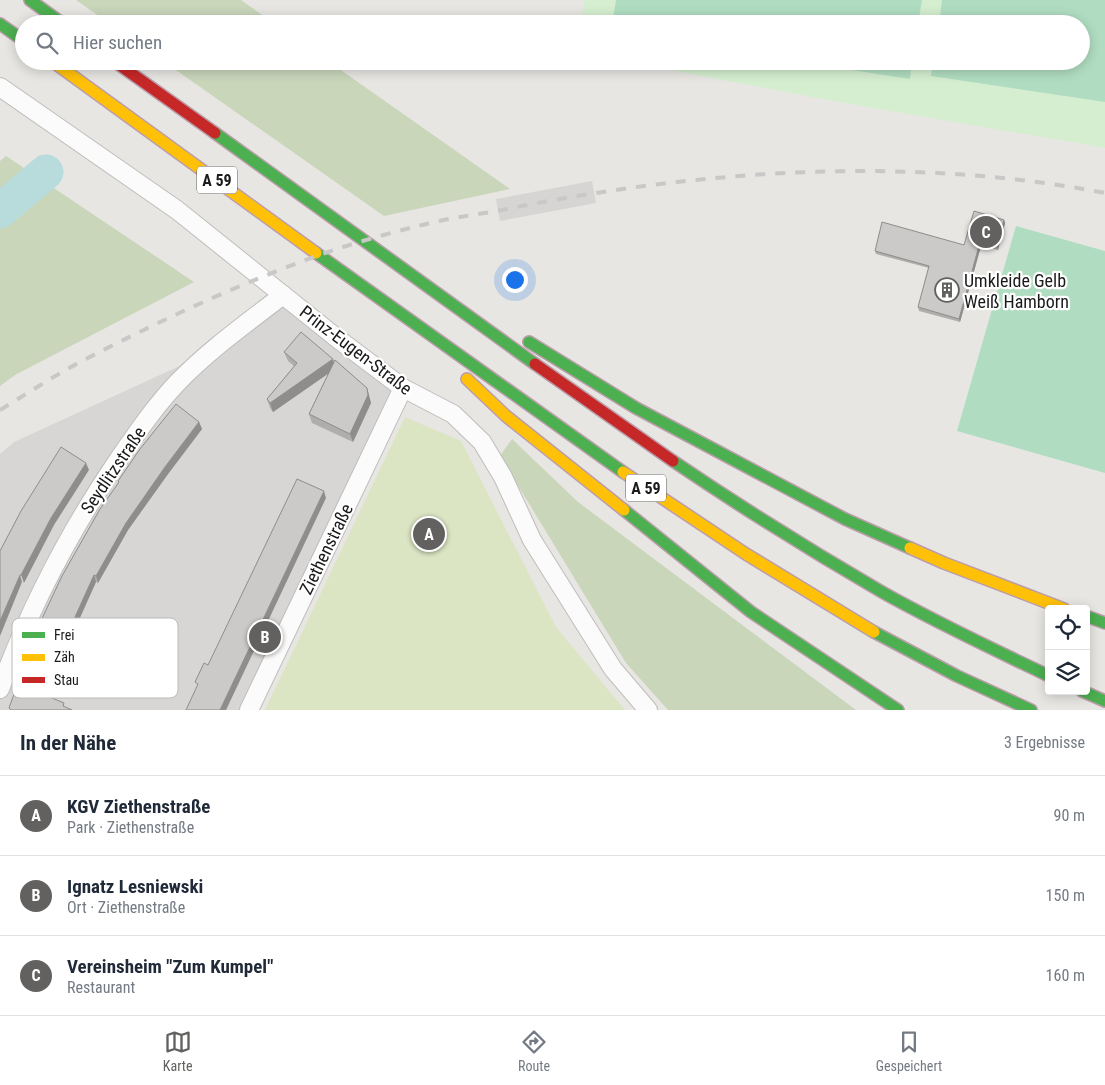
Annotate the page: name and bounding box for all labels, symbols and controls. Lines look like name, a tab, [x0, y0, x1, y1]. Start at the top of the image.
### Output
search box	[15, 15, 1090, 70]
icon: search	[33, 29, 61, 57]
text: Hier suchen	[73, 31, 162, 54]
road number: A 59	[197, 166, 237, 194]
pin: C	[970, 213, 1002, 251]
your location	[502, 267, 528, 293]
place label: Umkleide Gelb Weiß Hamborn	[964, 270, 1069, 312]
building icon: Umkleide Gelb Weiß Hamborn	[934, 277, 960, 303]
street label: Prinz-Eugen-Straße	[296, 301, 416, 399]
street label: Seydlitzstraße	[76, 422, 150, 518]
road number: A 59	[626, 474, 666, 502]
street label: Ziethenstraße	[295, 500, 357, 598]
pin: A	[413, 515, 445, 553]
map controls	[1045, 605, 1090, 695]
button: locate	[1045, 605, 1090, 650]
legend	[12, 618, 178, 698]
pin: B	[249, 618, 281, 656]
text: Frei	[54, 627, 74, 643]
text: Zäh	[54, 649, 75, 665]
button: layers	[1045, 650, 1090, 695]
text: Stau	[54, 672, 79, 688]
text: In der Nähe	[20, 731, 116, 755]
text: 3 Ergebnisse	[1004, 733, 1085, 752]
text: KGV Ziethenstraße	[67, 795, 210, 818]
text: A	[31, 806, 41, 825]
text: 90 m	[1053, 806, 1085, 825]
text: Park · Ziethenstraße	[67, 818, 194, 837]
text: Ignatz Lesniewski	[67, 875, 203, 898]
text: B	[32, 886, 40, 905]
text: 150 m	[1046, 886, 1085, 905]
text: Ort · Ziethenstraße	[67, 898, 185, 917]
text: Vereinsheim "Zum Kumpel"	[67, 955, 273, 978]
text: C	[31, 966, 41, 985]
text: 160 m	[1046, 966, 1085, 985]
text: Restaurant	[67, 978, 135, 997]
tab: Karte	[163, 1028, 192, 1074]
tab: Route	[518, 1028, 550, 1074]
tab: Gespeichert	[876, 1028, 942, 1074]

